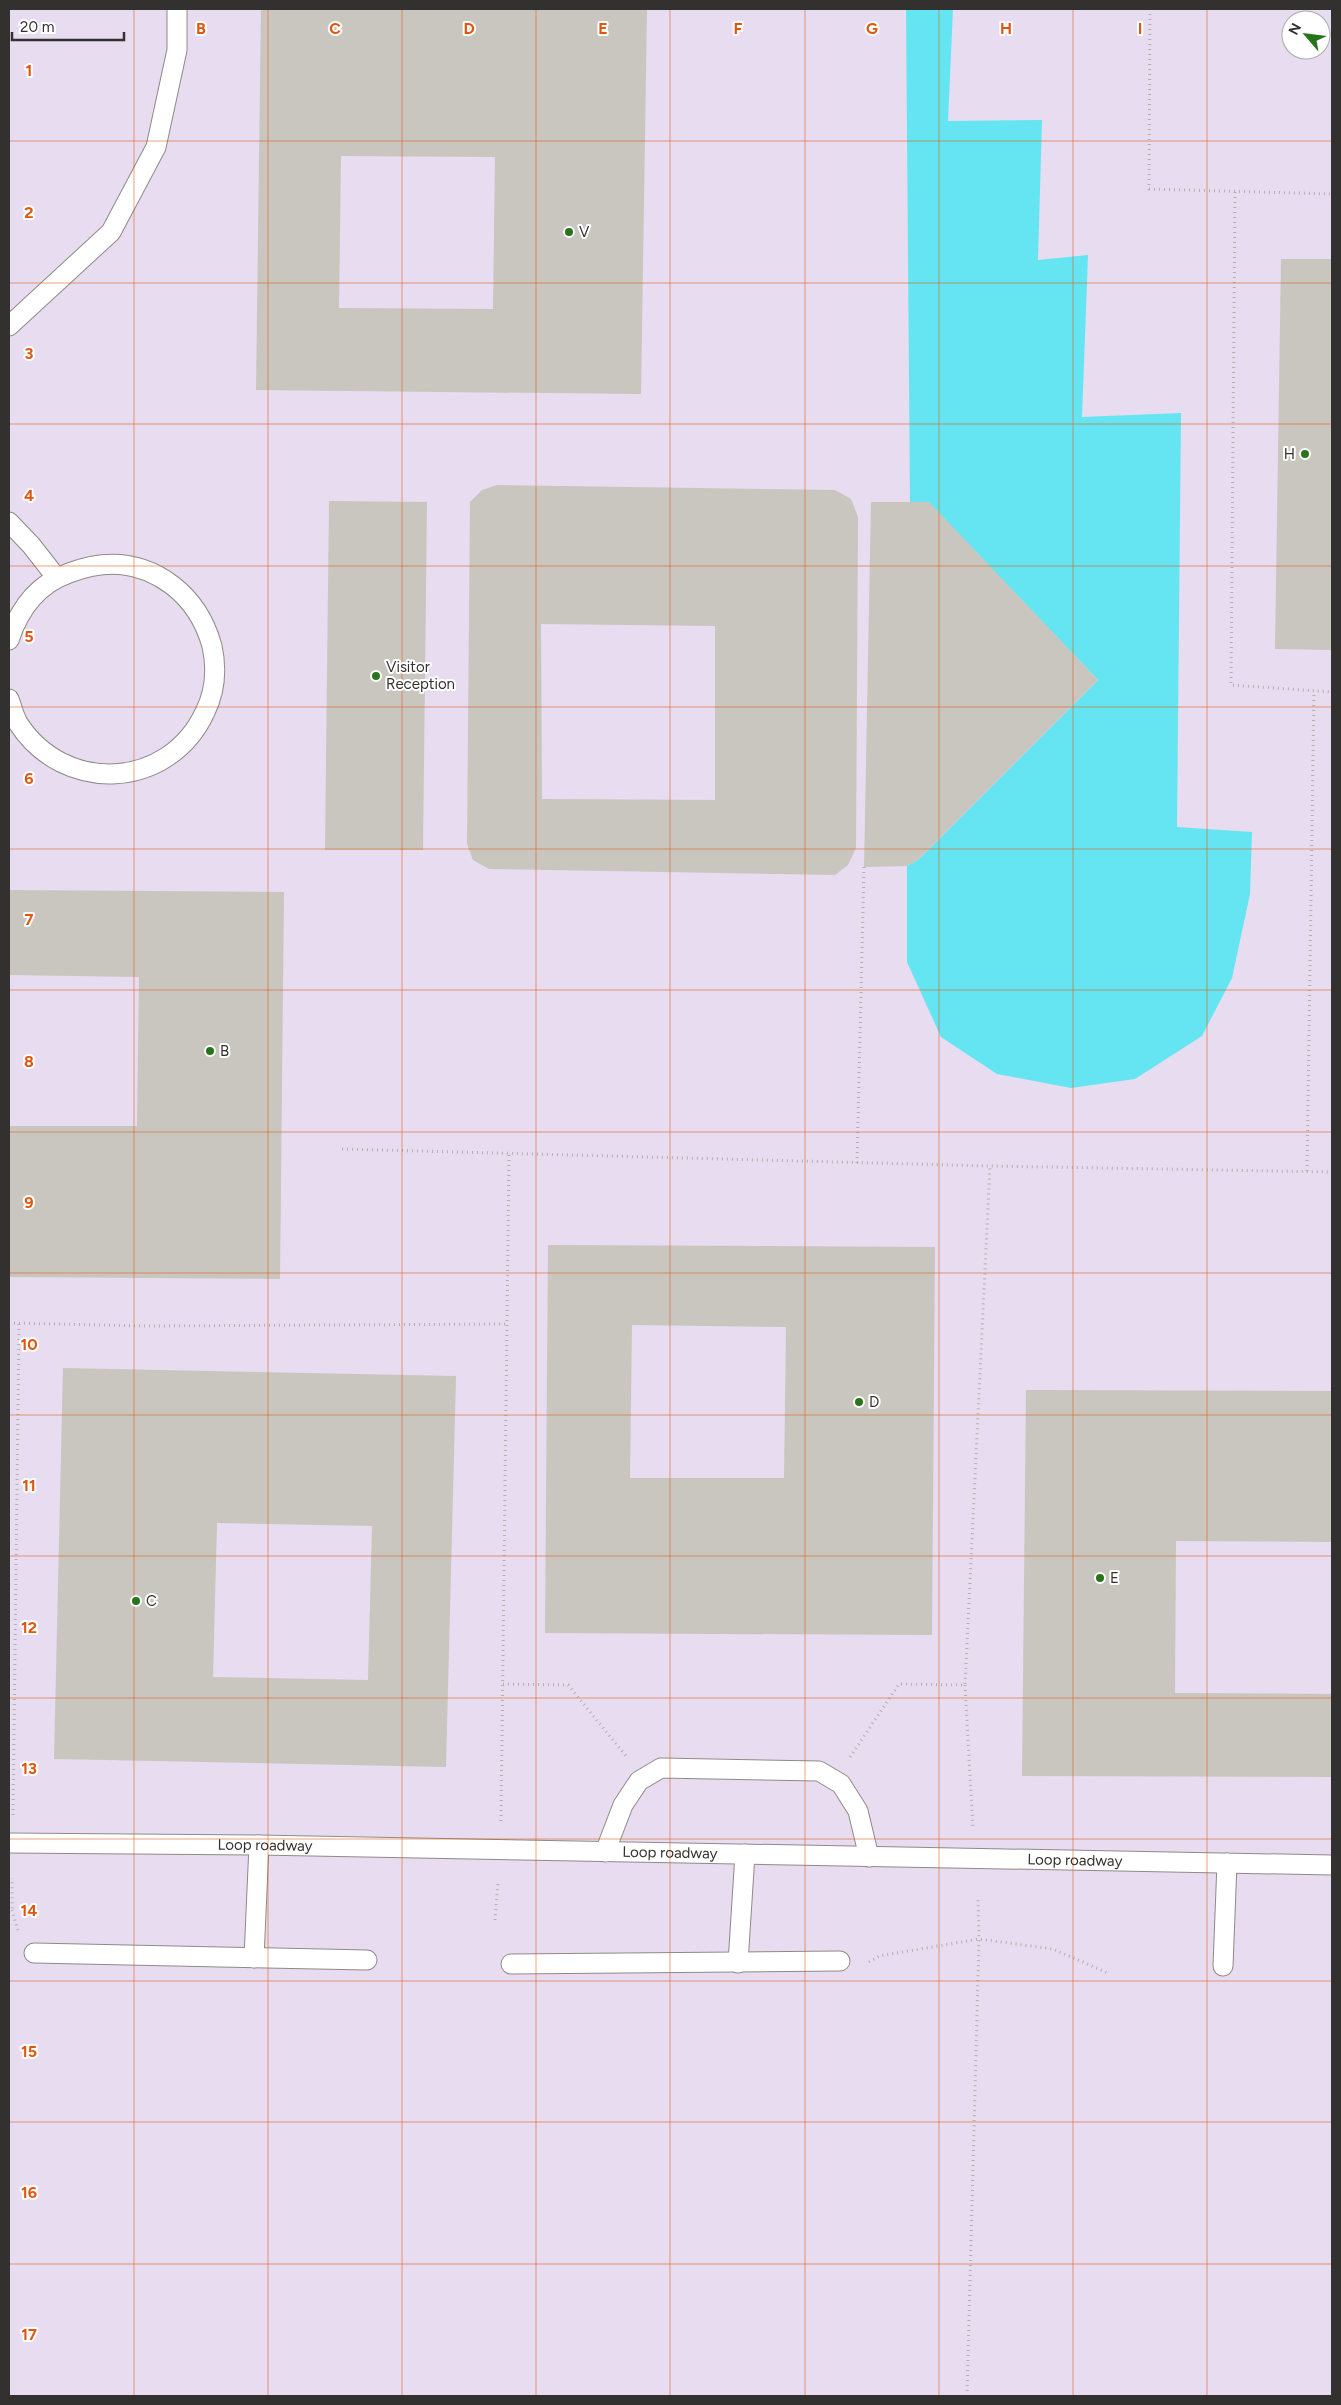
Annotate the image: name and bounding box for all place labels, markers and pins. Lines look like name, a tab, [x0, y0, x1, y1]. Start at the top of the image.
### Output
place label: V	[579, 223, 590, 241]
marker: V	[563, 226, 575, 238]
place label: H	[1284, 445, 1295, 463]
marker: H	[1299, 448, 1311, 460]
place label: Visitor Reception	[386, 658, 455, 693]
marker: Visitor Reception	[370, 670, 382, 682]
place label: B	[220, 1042, 229, 1060]
marker: B	[204, 1045, 216, 1057]
place label: D	[869, 1393, 879, 1411]
marker: D	[853, 1396, 865, 1408]
place label: E	[1110, 1569, 1119, 1587]
marker: E	[1094, 1572, 1106, 1584]
place label: C	[146, 1592, 157, 1610]
marker: C	[130, 1595, 142, 1607]

